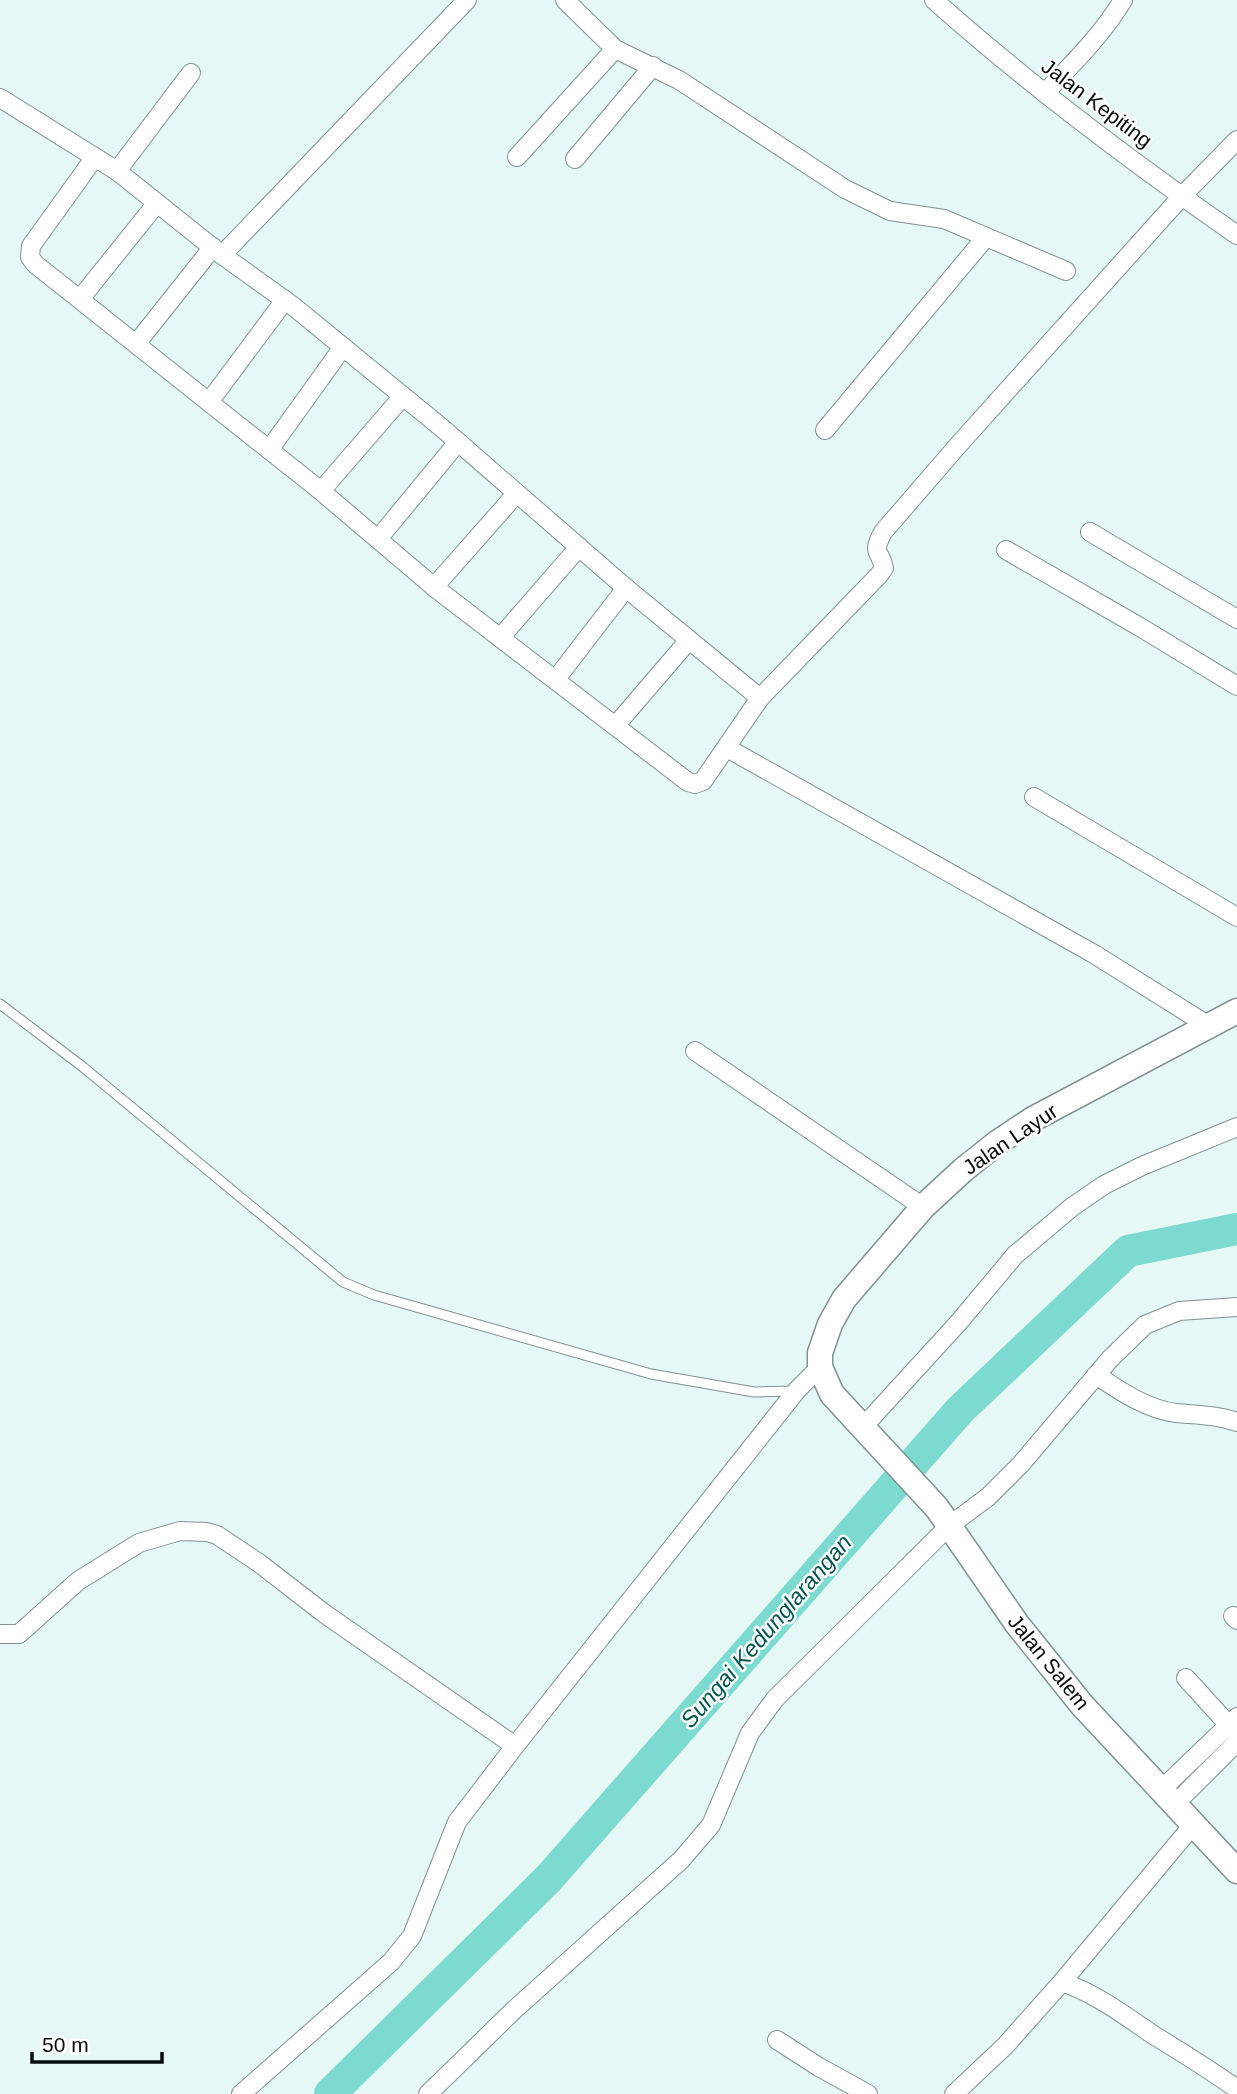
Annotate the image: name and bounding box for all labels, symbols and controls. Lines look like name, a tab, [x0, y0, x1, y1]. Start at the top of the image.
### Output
street label: Jalan Kepiting	[1037, 54, 1157, 152]
street label: Jalan Layur	[959, 1099, 1061, 1179]
water label: Sungai Kedunglarangan	[675, 1529, 857, 1733]
street label: Jalan Salem	[1004, 1610, 1094, 1714]
scale bar	[32, 2021, 161, 2064]
text: 50 m	[42, 2033, 89, 2056]

